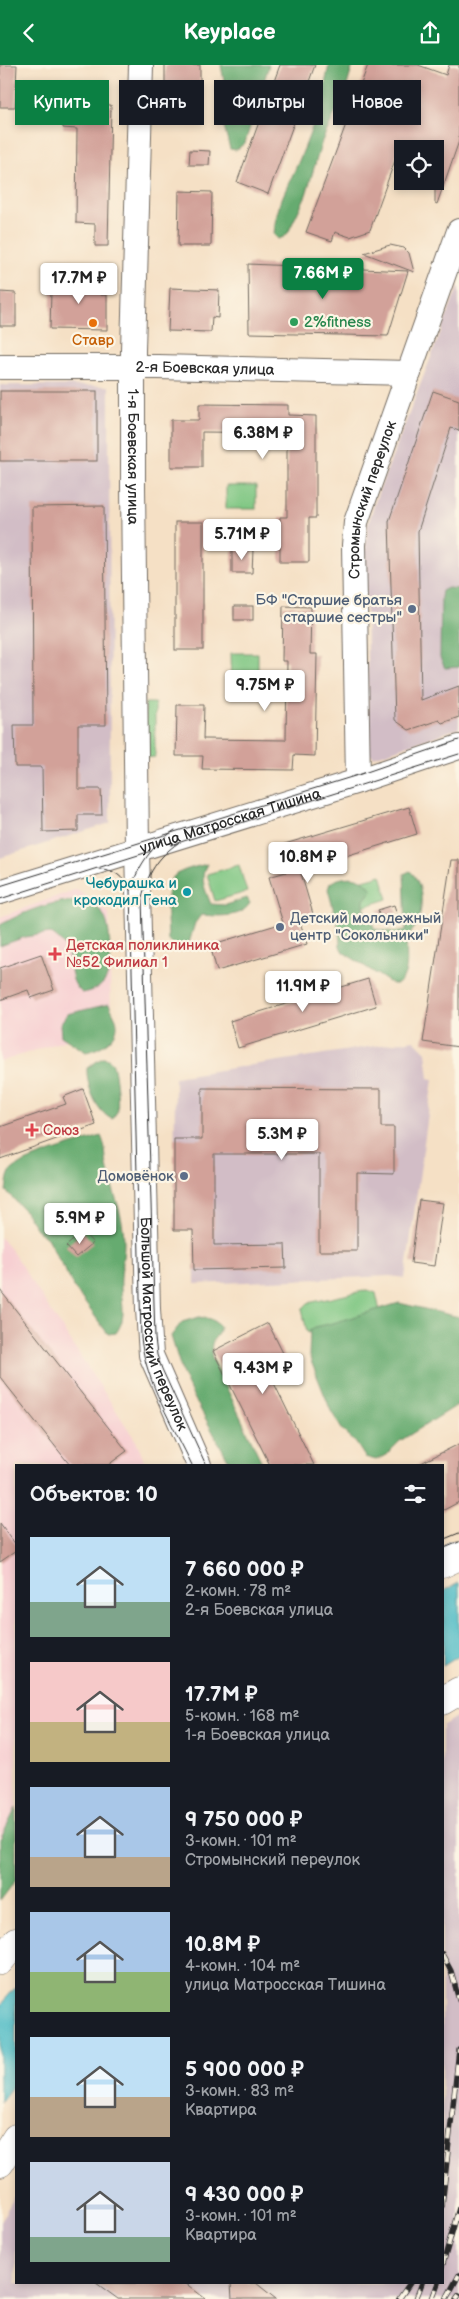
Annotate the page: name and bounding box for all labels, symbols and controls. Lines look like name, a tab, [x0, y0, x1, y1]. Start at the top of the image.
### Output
icon: back	[15, 19, 43, 47]
text: Keyplace	[183, 19, 276, 46]
icon: share	[416, 19, 444, 47]
chip: Купить	[15, 80, 109, 125]
chip: Снять	[119, 80, 204, 125]
chip: Фильтры	[214, 80, 323, 125]
chip: Новое	[333, 80, 421, 125]
map controls	[394, 140, 444, 190]
button: locate	[394, 140, 444, 190]
pin: 7.66M ₽	[277, 257, 369, 300]
pin: 17.7M ₽	[33, 263, 125, 305]
text: 7.66M ₽	[293, 264, 353, 283]
text: 17.7M ₽	[51, 269, 107, 288]
place label: 2%fitness	[304, 313, 372, 332]
marker: 2%fitness	[288, 316, 300, 328]
marker: Ставр	[87, 317, 99, 329]
place label: Ставр	[72, 331, 115, 350]
street label: 2-я Боевская улица	[135, 358, 275, 380]
street label: 1-я Боевская улица	[123, 389, 142, 525]
pin: 6.38M ₽	[217, 417, 309, 460]
street label: Стромынский переулок	[345, 418, 401, 579]
text: 6.38M ₽	[233, 424, 293, 443]
pin: 5.71M ₽	[196, 519, 288, 561]
text: 5.71M ₽	[214, 525, 270, 544]
place label: БФ "Старшие братья старшие сестры"	[256, 591, 402, 627]
marker: БФ "Старшие братья старшие сестры"	[406, 603, 418, 615]
pin: 9.75M ₽	[219, 669, 311, 712]
text: 9.75M ₽	[236, 676, 294, 695]
street label: улица Матросская Тишина	[138, 784, 323, 858]
pin: 10.8M ₽	[262, 841, 354, 884]
text: 10.8M ₽	[279, 848, 337, 867]
place label: Чебурашка и крокодил Гена	[74, 874, 177, 910]
marker: Чебурашка и крокодил Гена	[181, 886, 193, 898]
place label: Детский молодежный центр "Сокольники"	[290, 909, 441, 945]
marker: Детский молодежный центр "Сокольники"	[274, 921, 286, 933]
place label: Детская поликлиника №52 Филиал 1	[66, 936, 220, 972]
marker: Детская поликлиника №52 Филиал 1	[48, 947, 62, 961]
pin: 11.9M ₽	[257, 971, 349, 1013]
text: 11.9M ₽	[276, 977, 330, 996]
pin: 5.3M ₽	[241, 1119, 323, 1161]
place label: Союз	[43, 1121, 79, 1140]
marker: Союз	[25, 1123, 39, 1137]
text: 5.3M ₽	[257, 1125, 307, 1144]
place label: Домовёнок	[97, 1167, 174, 1186]
marker: Домовёнок	[178, 1170, 190, 1182]
pin: 5.9M ₽	[39, 1203, 121, 1245]
text: 5.9M ₽	[55, 1209, 105, 1228]
street label: Большой Матросский переулок	[136, 1217, 192, 1434]
pin: 9.43M ₽	[217, 1353, 309, 1395]
text: 9.43M ₽	[233, 1359, 293, 1378]
icon: filters	[401, 1480, 429, 1508]
text: Объектов: 10	[30, 1482, 158, 1507]
icon: home	[70, 1557, 130, 1617]
text: 7 660 000 ₽	[185, 1557, 304, 1582]
text: 2-комн. · 78 m²	[185, 1582, 291, 1601]
text: 2-я Боевская улица	[185, 1601, 333, 1620]
icon: home	[70, 1682, 130, 1742]
text: 17.7M ₽	[185, 1682, 258, 1707]
text: 5-комн. · 168 m²	[185, 1707, 300, 1726]
text: 1-я Боевская улица	[185, 1726, 330, 1745]
icon: home	[70, 1807, 130, 1867]
text: 9 750 000 ₽	[185, 1807, 303, 1832]
text: 3-комн. · 101 m²	[185, 1832, 297, 1851]
text: Стромынский переулок	[185, 1851, 360, 1870]
icon: home	[70, 1932, 130, 1992]
text: 10.8M ₽	[185, 1932, 260, 1957]
text: 4-комн. · 104 m²	[185, 1957, 300, 1976]
text: улица Матросская Тишина	[185, 1976, 386, 1995]
icon: home	[70, 2057, 130, 2117]
text: 5 900 000 ₽	[185, 2057, 304, 2082]
text: 3-комн. · 83 m²	[185, 2082, 294, 2101]
text: Квартира	[185, 2101, 257, 2120]
icon: home	[70, 2182, 130, 2242]
text: 9 430 000 ₽	[185, 2182, 304, 2207]
text: 3-комн. · 101 m²	[185, 2207, 297, 2226]
text: Квартира	[185, 2226, 257, 2245]

